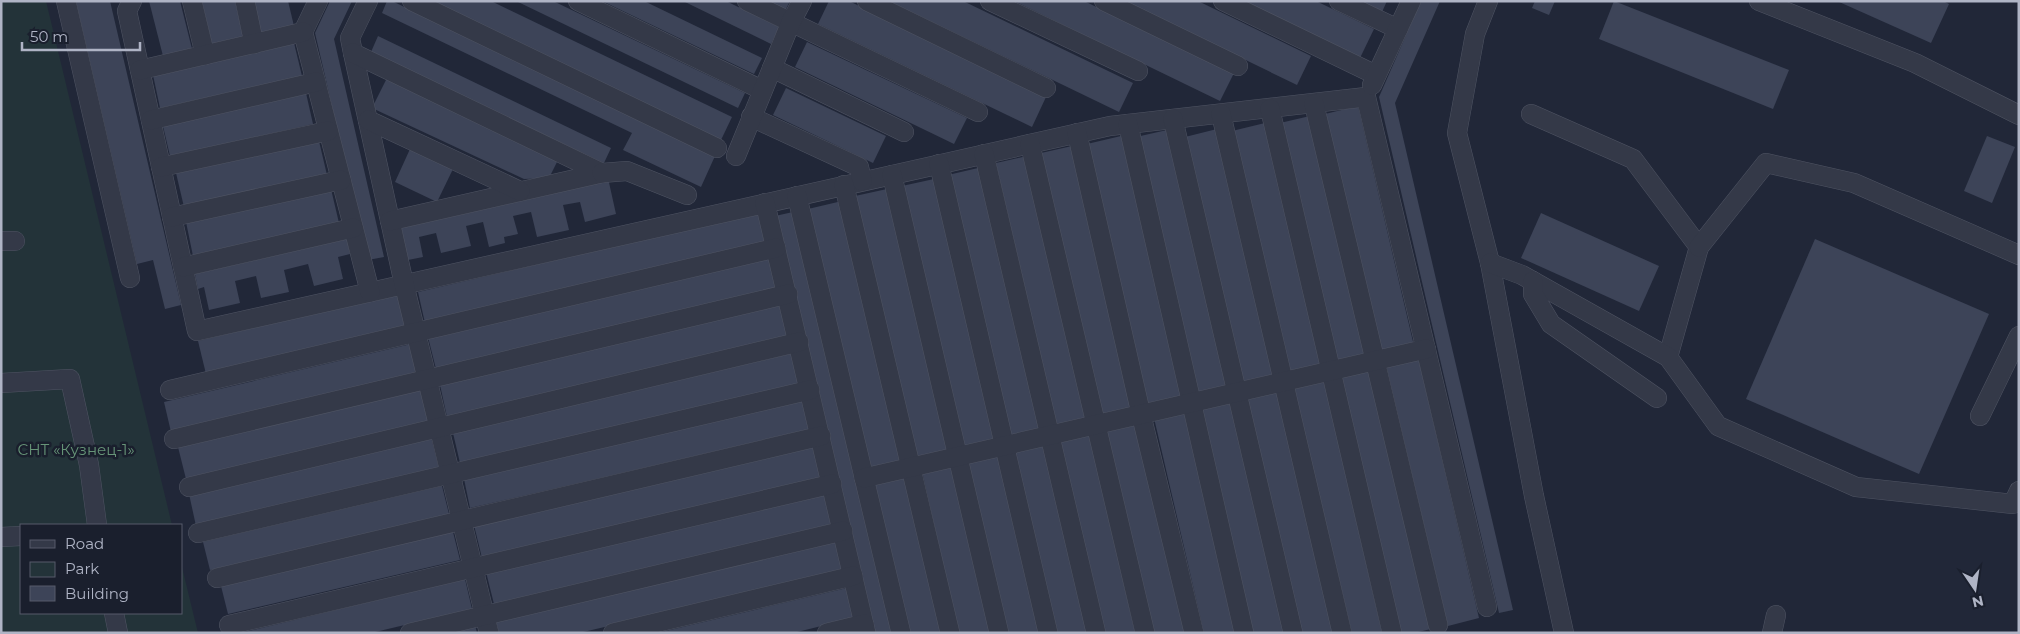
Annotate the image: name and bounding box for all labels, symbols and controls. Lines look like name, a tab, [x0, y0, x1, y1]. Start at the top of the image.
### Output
scale bar	[22, 20, 140, 52]
text: 50 m	[30, 27, 68, 46]
park label: СНТ «Кузнец-1»	[17, 440, 135, 459]
legend	[20, 524, 182, 614]
text: Road	[65, 534, 104, 553]
text: Park	[65, 559, 99, 578]
north arrow	[1950, 564, 2000, 614]
text: Building	[65, 584, 129, 603]
text: N	[1970, 592, 1985, 612]

